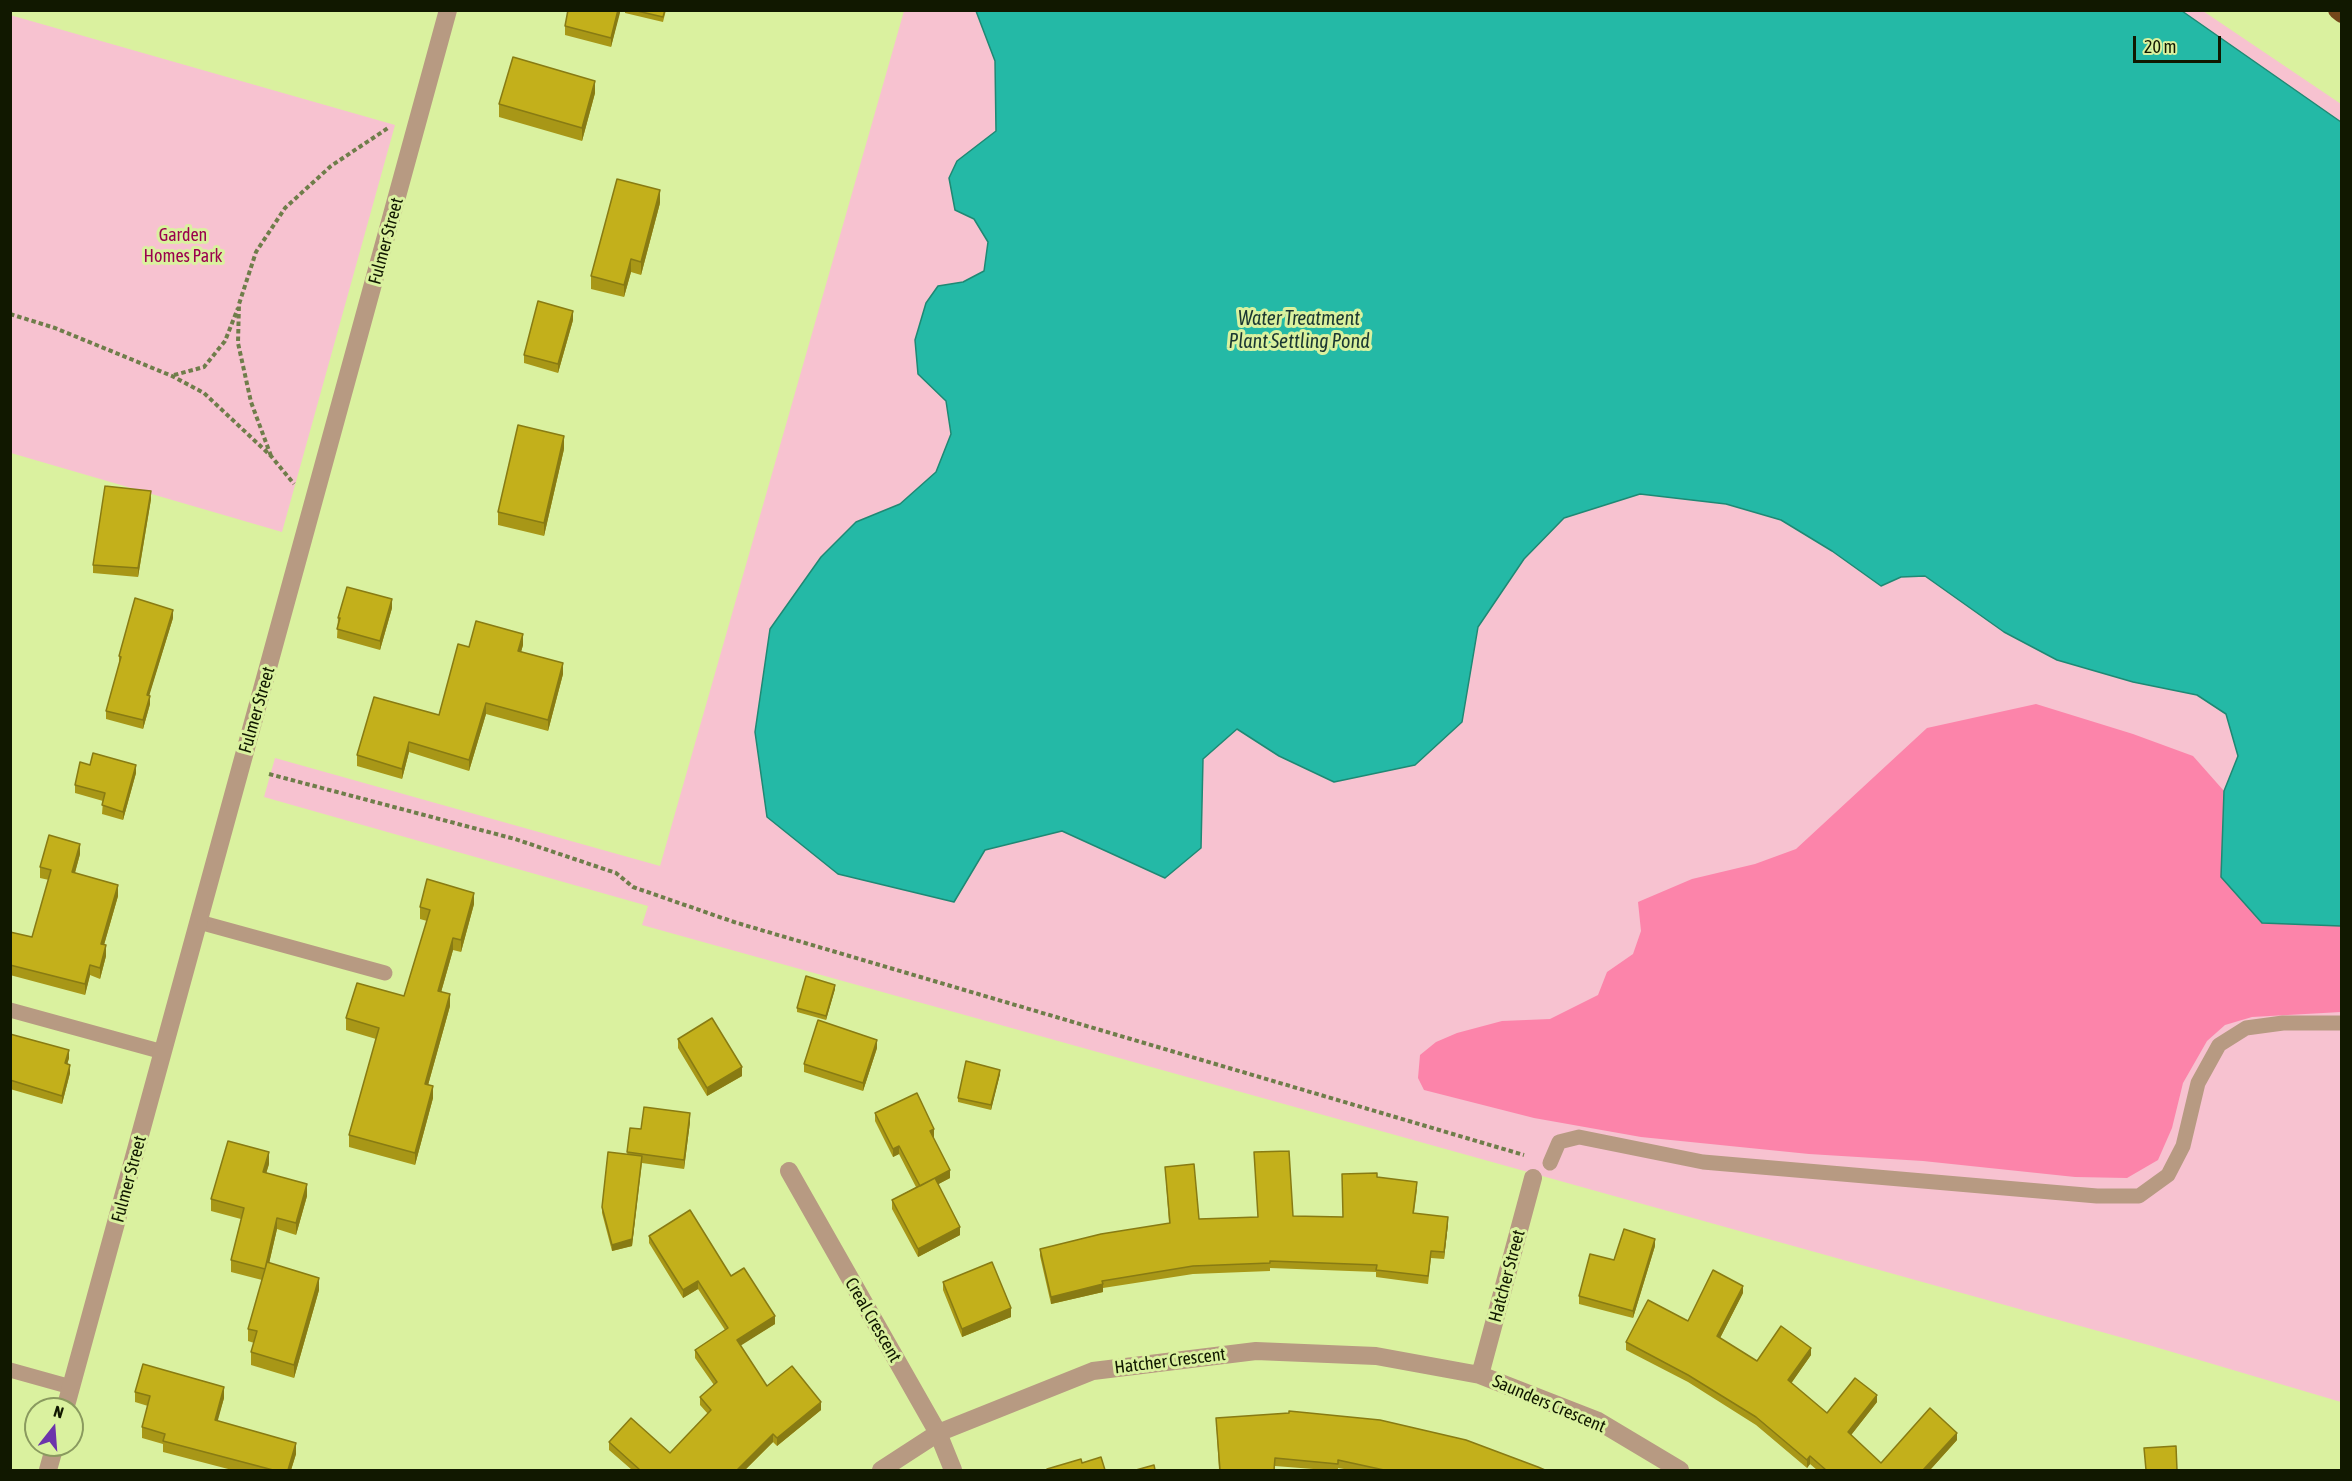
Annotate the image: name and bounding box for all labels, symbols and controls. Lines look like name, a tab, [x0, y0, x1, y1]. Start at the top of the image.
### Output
scale bar	[2136, 24, 2224, 62]
text: 20 m	[2144, 36, 2176, 57]
street label: Fulmer Street	[364, 195, 408, 287]
park label: Garden Homes Park	[144, 224, 222, 266]
water label: Water Treatment Plant Settling Pond	[1228, 307, 1370, 354]
street label: Fulmer Street	[234, 664, 280, 756]
street label: Fulmer Street	[107, 1133, 151, 1225]
street label: Hatcher Street	[1484, 1227, 1530, 1325]
street label: Creal Crescent	[840, 1274, 906, 1366]
street label: Hatcher Crescent	[1113, 1343, 1227, 1379]
street label: Saunders Crescent	[1489, 1370, 1609, 1438]
north arrow	[24, 1397, 84, 1457]
text: N	[52, 1402, 66, 1422]

